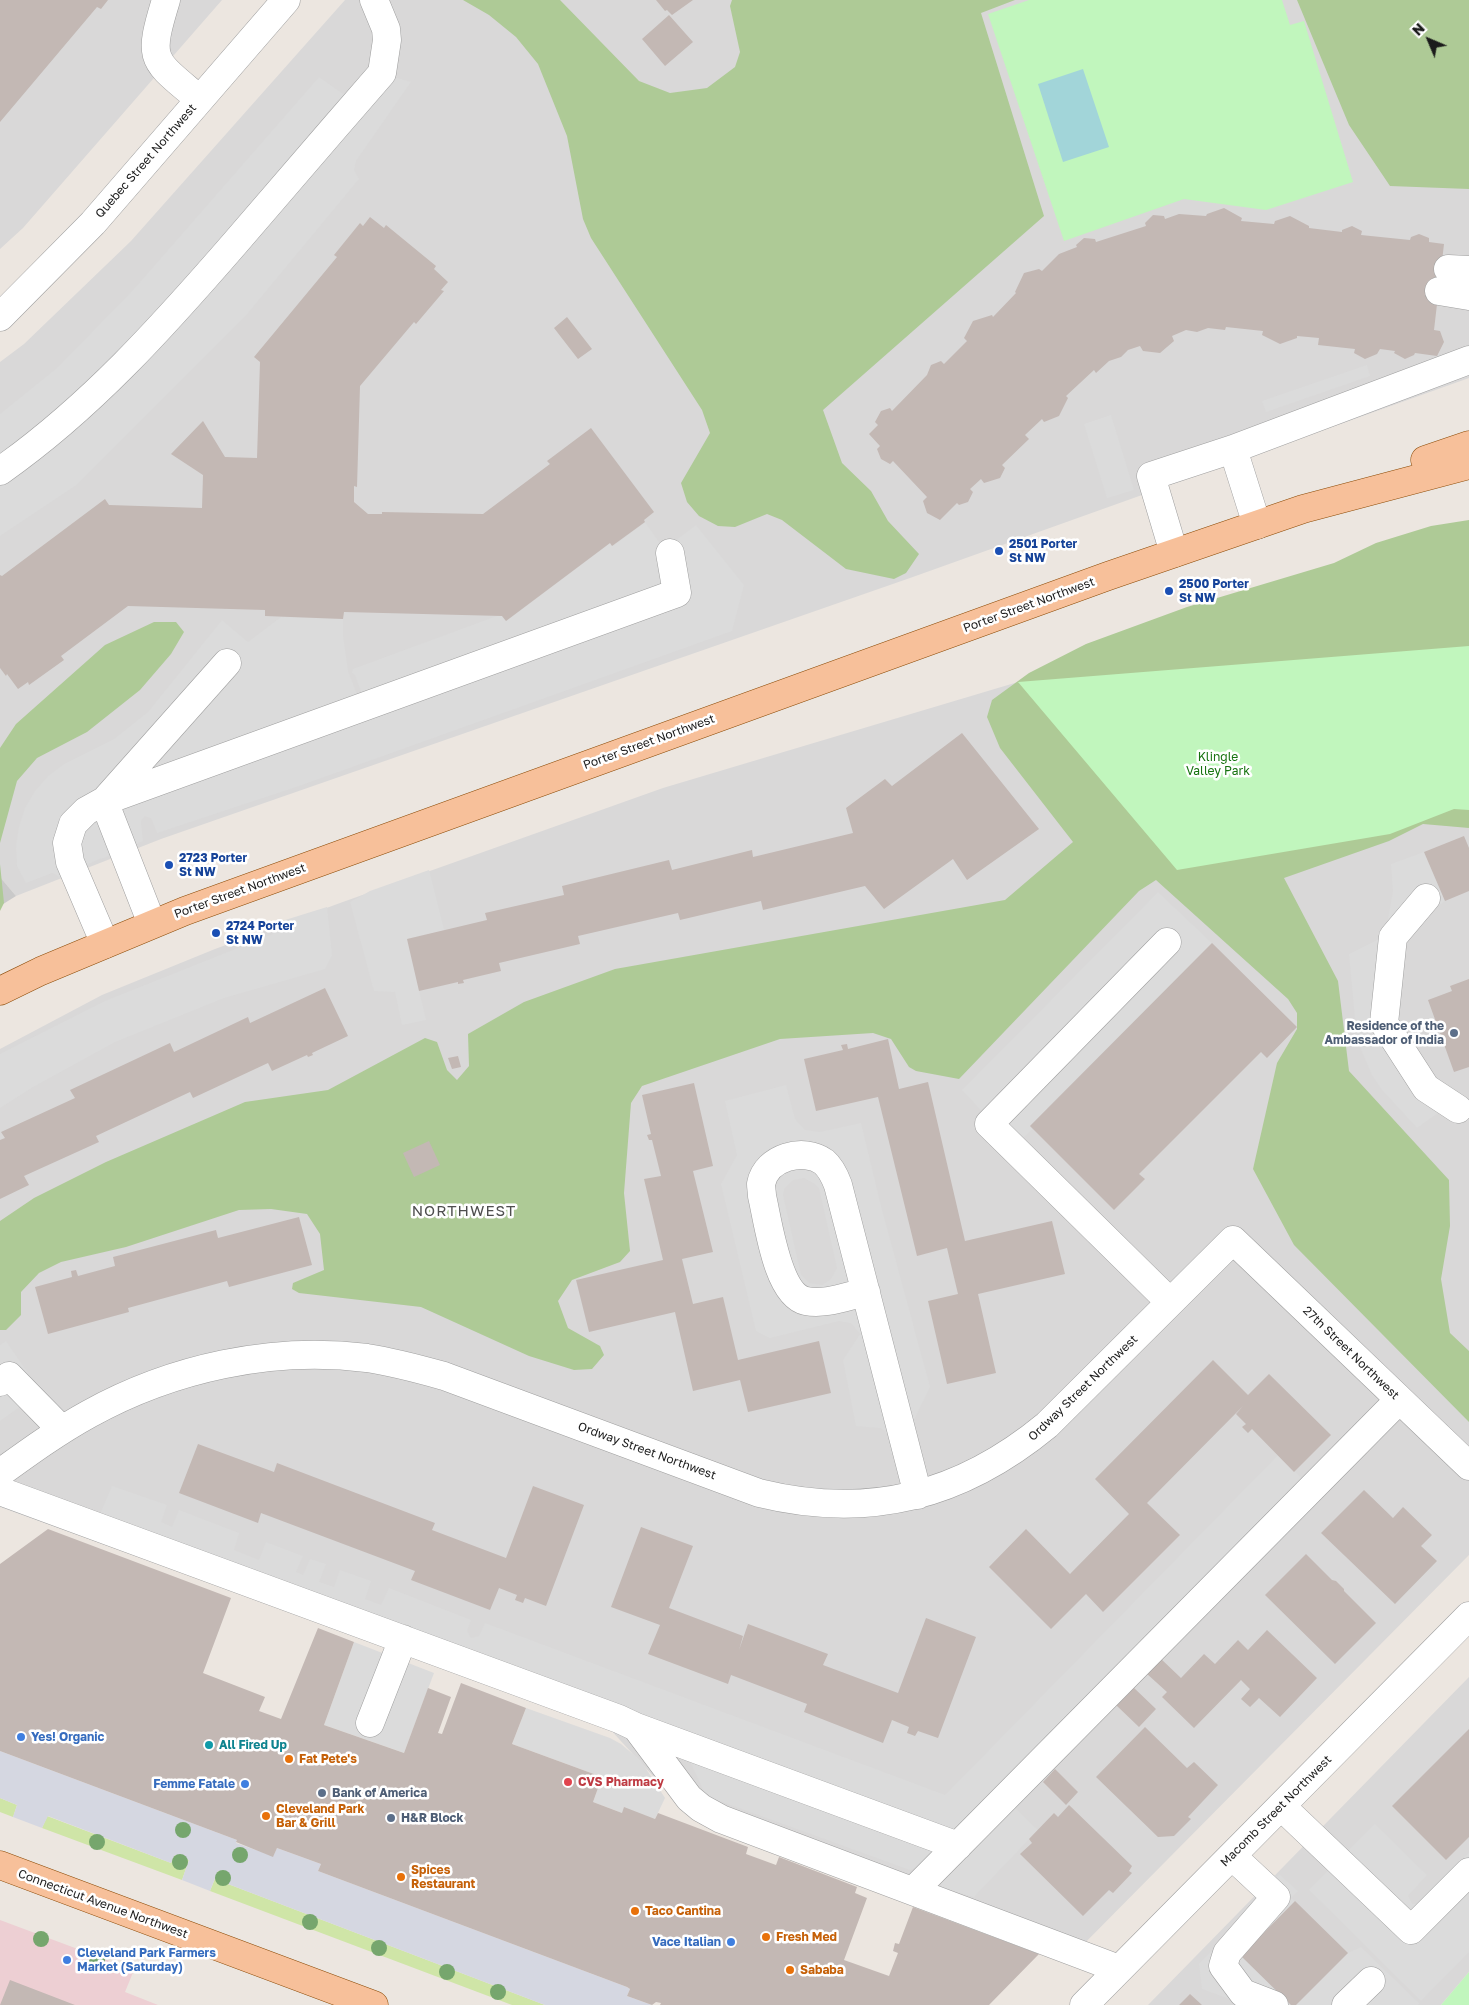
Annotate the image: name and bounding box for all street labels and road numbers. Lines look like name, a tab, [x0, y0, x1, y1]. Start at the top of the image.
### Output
street label: Quebec Street Northwest	[93, 101, 199, 221]
street label: Porter Street Northwest	[961, 574, 1097, 636]
street label: Porter Street Northwest	[581, 711, 717, 773]
street label: Porter Street Northwest	[172, 860, 308, 922]
street label: 27th Street Northwest	[1300, 1303, 1402, 1403]
street label: Ordway Street Northwest	[1025, 1332, 1141, 1444]
street label: Ordway Street Northwest	[576, 1419, 718, 1483]
street label: Macomb Street Northwest	[1217, 1752, 1335, 1870]
street label: Connecticut Avenue Northwest	[16, 1867, 190, 1941]

